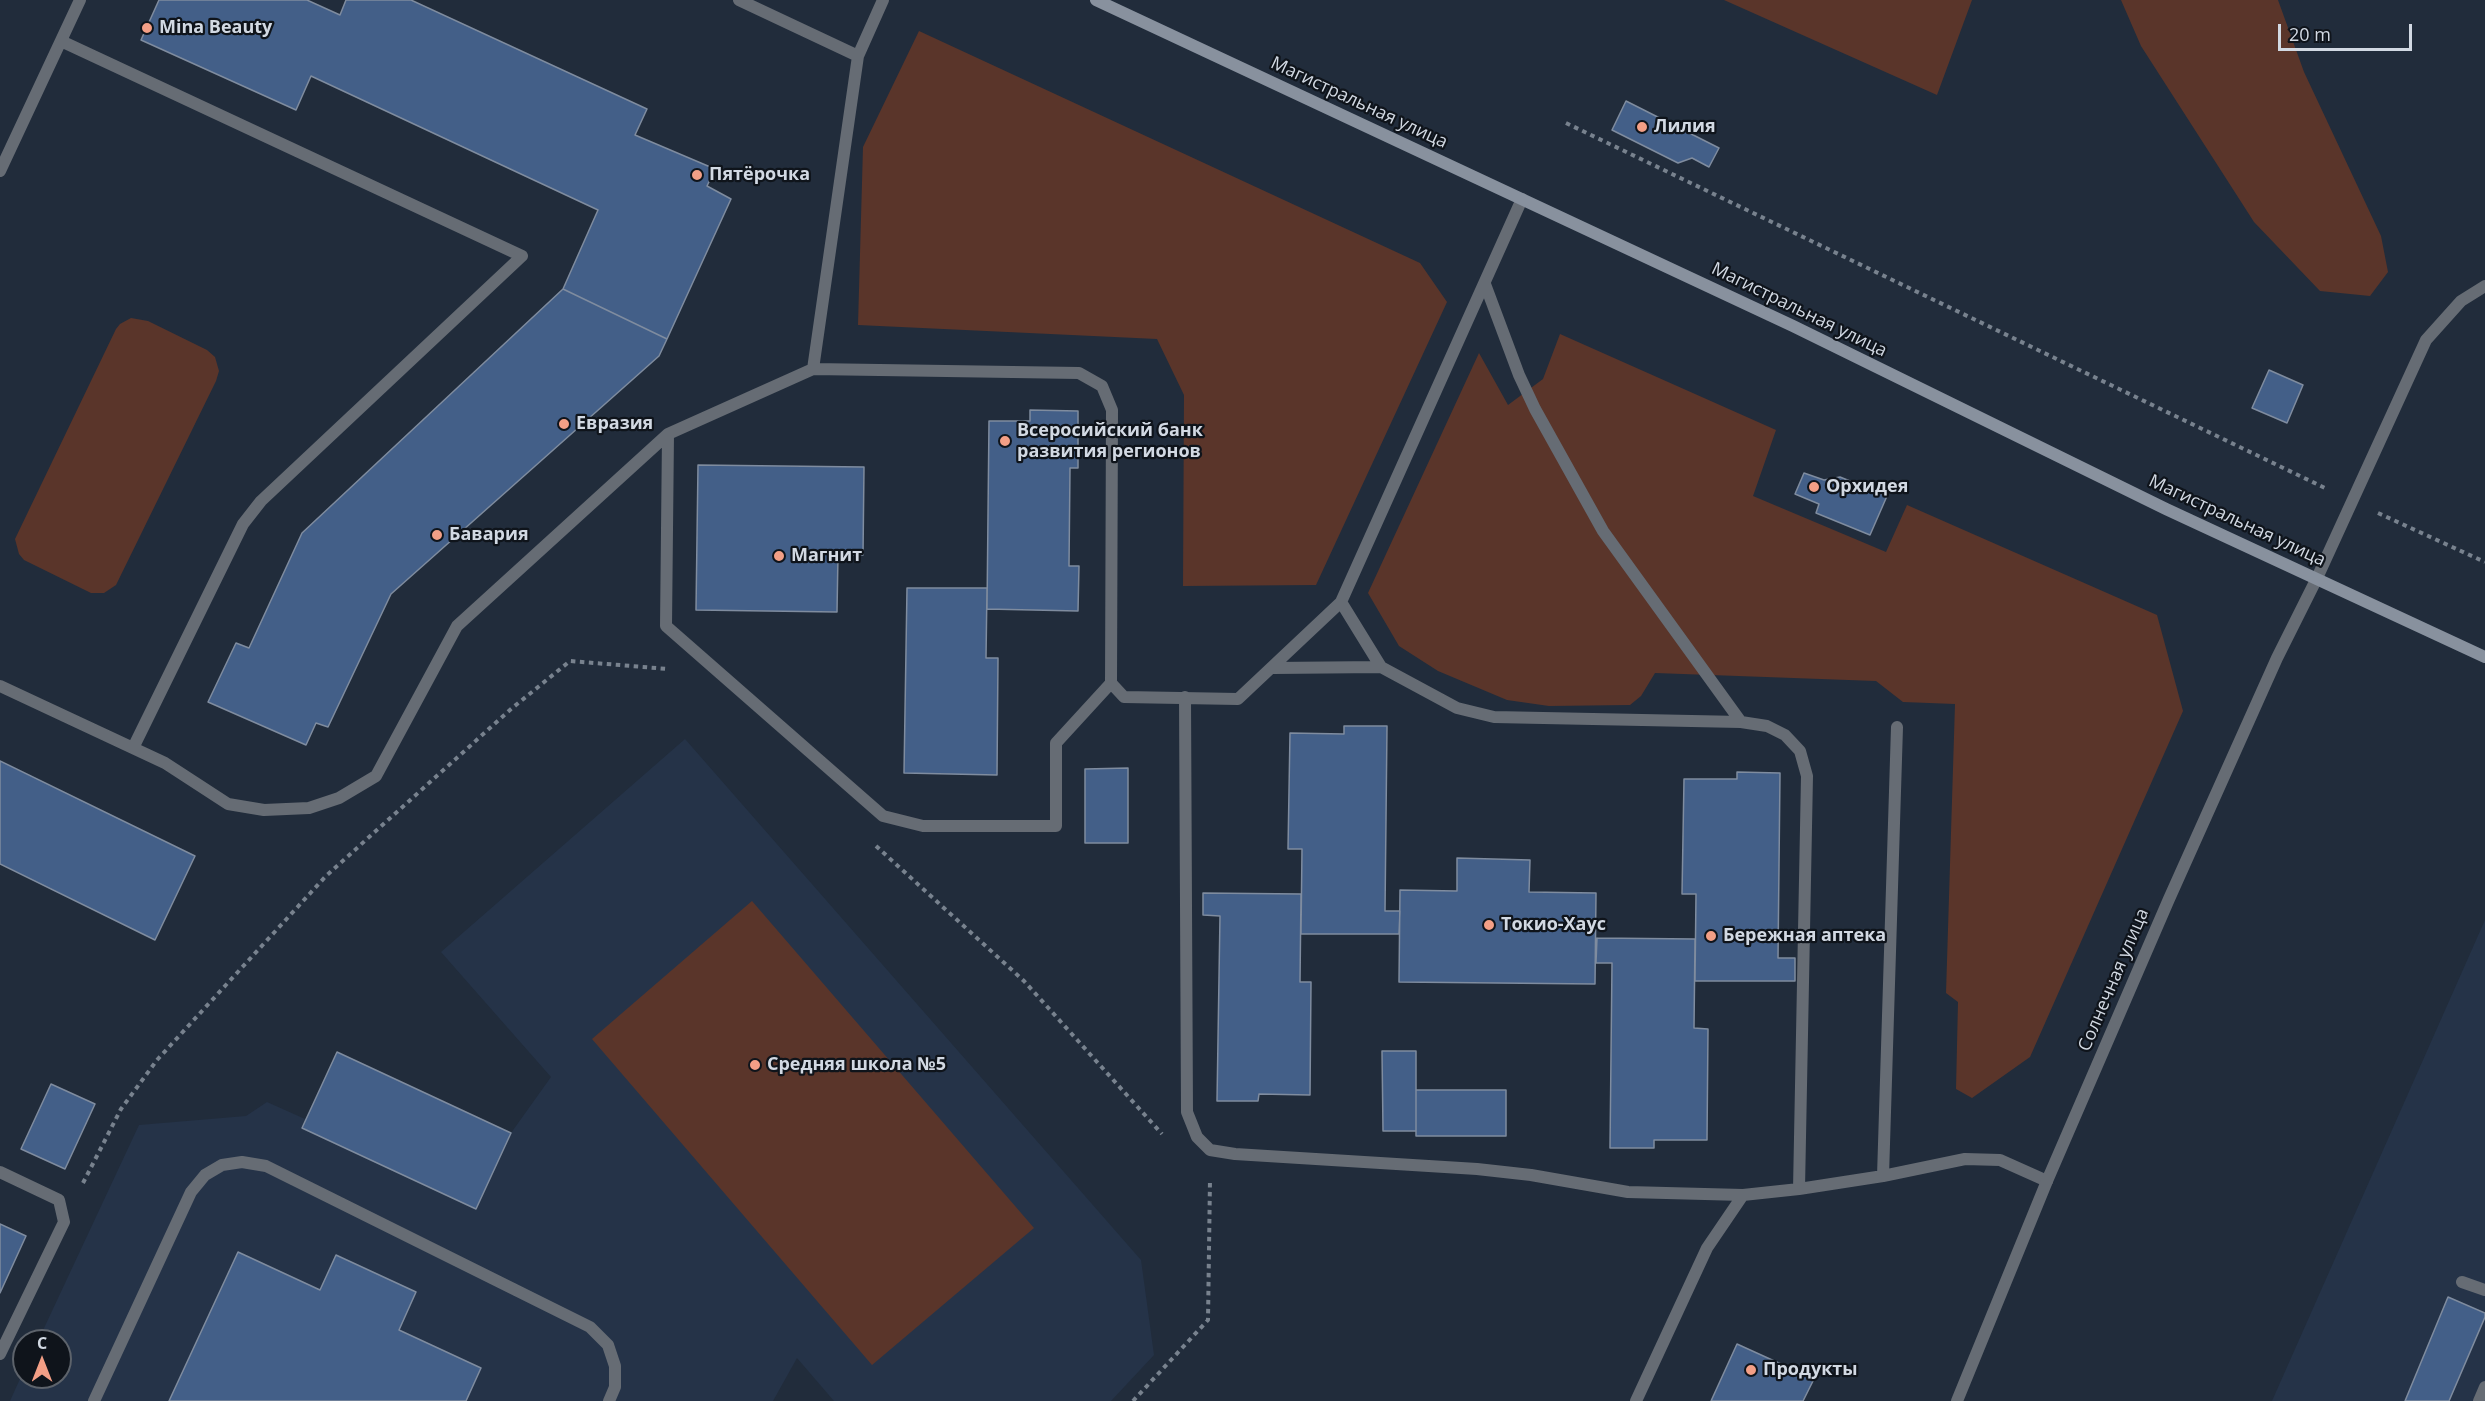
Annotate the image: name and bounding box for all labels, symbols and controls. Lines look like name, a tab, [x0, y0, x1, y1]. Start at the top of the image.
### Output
scale bar	[2281, 12, 2414, 50]
place label: Mina Beauty	[159, 17, 272, 39]
marker: Mina Beauty	[140, 21, 154, 35]
text: 20 m	[2289, 22, 2331, 46]
street label: Магистральная улица	[1267, 53, 1451, 153]
place label: Лилия	[1654, 116, 1716, 138]
marker: Лилия	[1635, 120, 1649, 134]
place label: Пятёрочка	[709, 164, 810, 186]
marker: Пятёрочка	[690, 168, 704, 182]
street label: Магистральная улица	[1708, 258, 1890, 362]
place label: Евразия	[576, 413, 653, 435]
marker: Евразия	[557, 417, 571, 431]
place label: Всеросийский банк развития регионов	[1017, 420, 1203, 462]
marker: Всеросийский банк развития регионов	[998, 434, 1012, 448]
street label: Магистральная улица	[2145, 471, 2329, 571]
place label: Орхидея	[1826, 476, 1908, 498]
marker: Орхидея	[1807, 480, 1821, 494]
place label: Бавария	[449, 524, 529, 546]
marker: Бавария	[430, 528, 444, 542]
place label: Магнит	[791, 545, 862, 567]
marker: Магнит	[772, 549, 786, 563]
street label: Солнечная улица	[2074, 905, 2154, 1055]
place label: Токио-Хаус	[1501, 914, 1606, 936]
marker: Токио-Хаус	[1482, 918, 1496, 932]
place label: Бережная аптека	[1723, 925, 1886, 947]
marker: Бережная аптека	[1704, 929, 1718, 943]
place label: Средняя школа №5	[767, 1054, 946, 1076]
marker: Средняя школа №5	[748, 1058, 762, 1072]
north arrow	[12, 1329, 72, 1389]
text: С	[37, 1332, 47, 1354]
place label: Продукты	[1763, 1359, 1858, 1381]
marker: Продукты	[1744, 1363, 1758, 1377]

